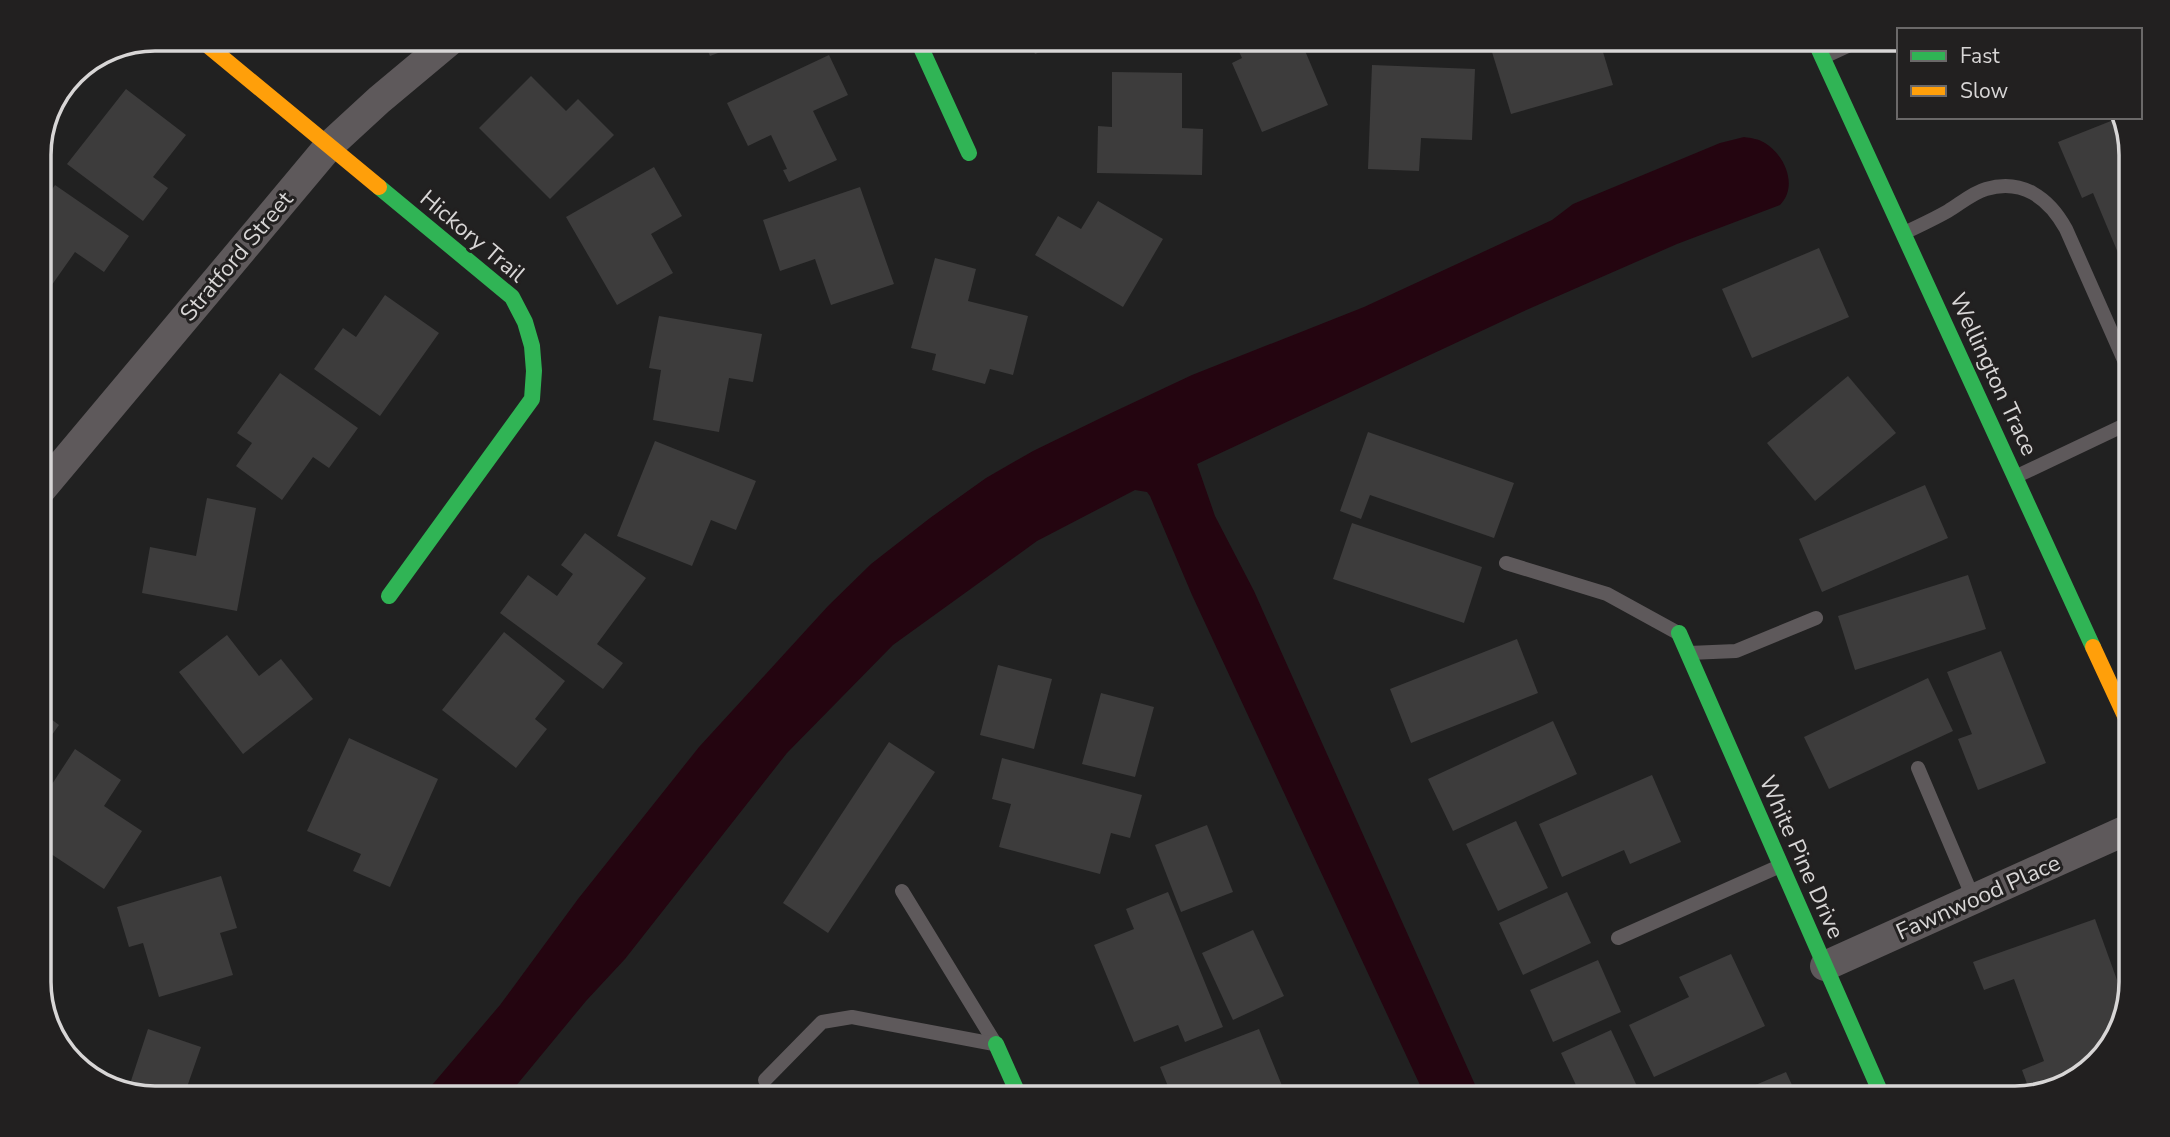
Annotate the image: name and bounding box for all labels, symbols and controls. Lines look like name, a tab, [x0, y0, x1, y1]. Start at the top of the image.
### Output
legend	[1897, 28, 2142, 119]
text: Fast	[1960, 42, 2000, 70]
text: Slow	[1960, 77, 2009, 105]
street label: Hickory Trail	[413, 183, 532, 290]
street label: Stratford Street	[173, 184, 301, 328]
street label: Wellington Trace	[1942, 288, 2045, 461]
street label: White Pine Drive	[1752, 771, 1851, 944]
street label: Fawnwood Place	[1891, 847, 2065, 948]

